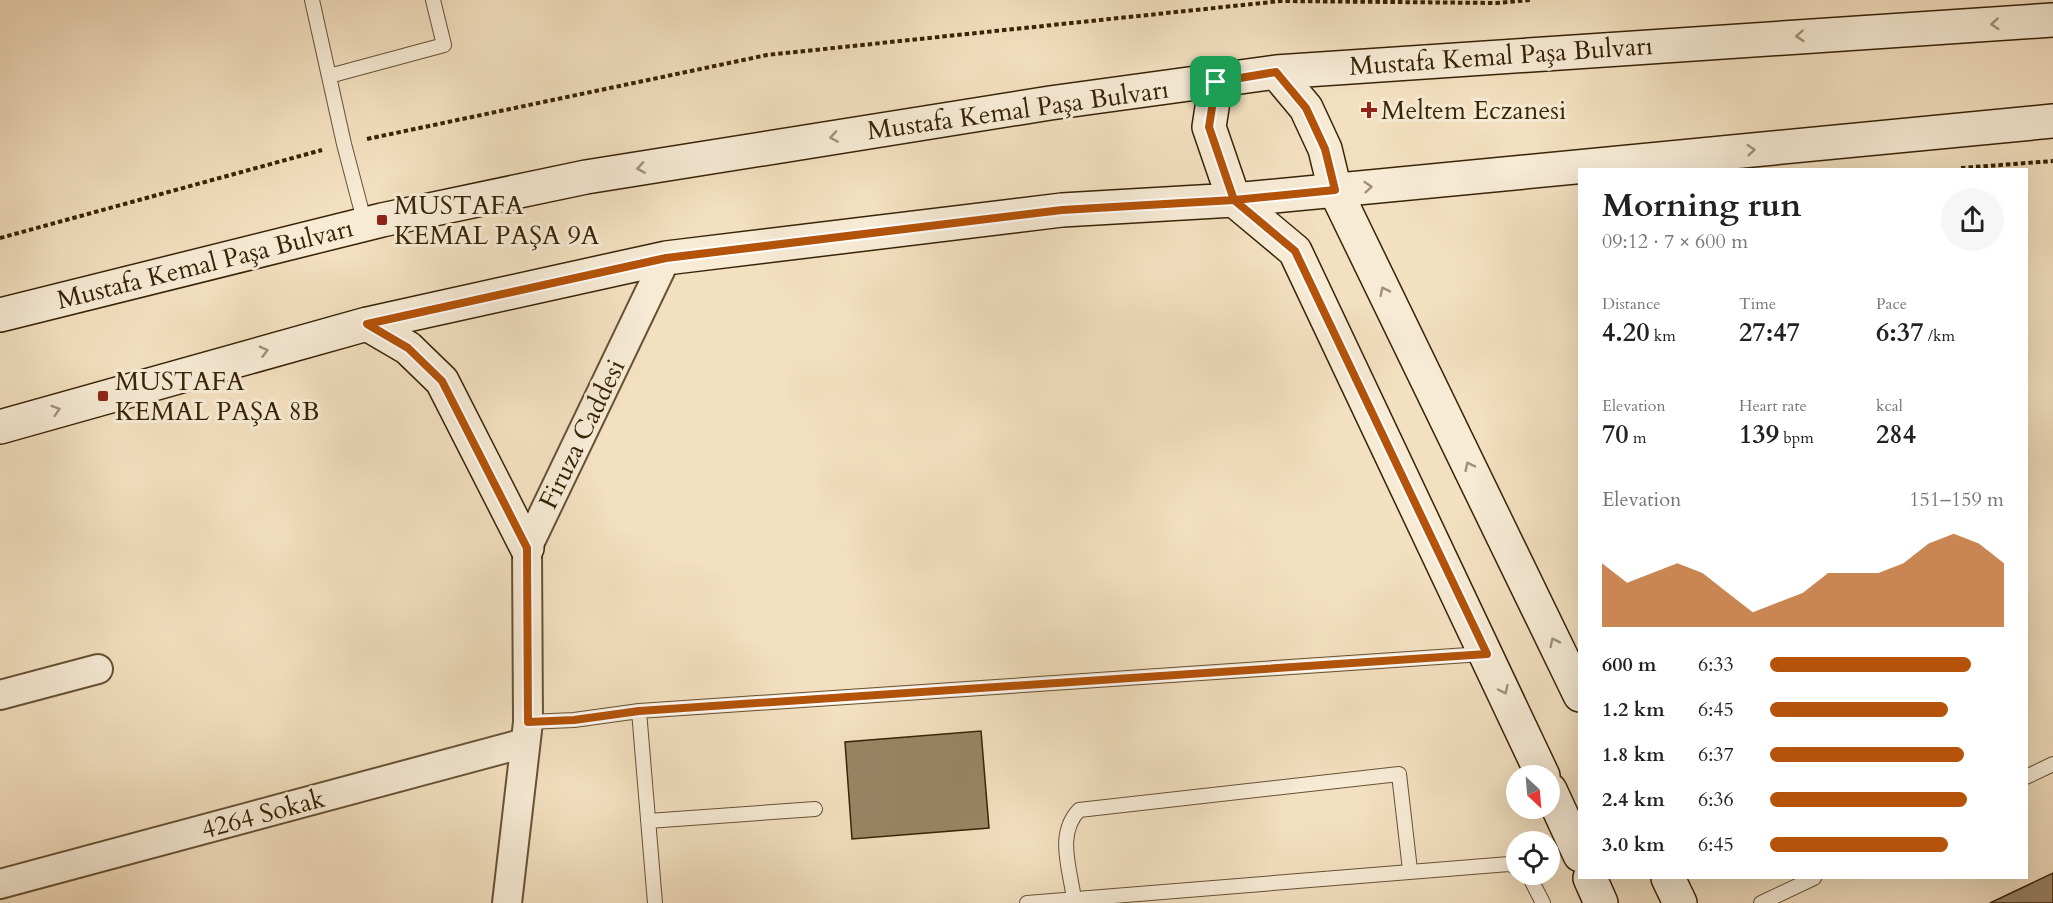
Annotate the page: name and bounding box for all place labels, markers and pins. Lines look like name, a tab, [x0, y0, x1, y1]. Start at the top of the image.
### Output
pin	[1190, 56, 1241, 107]
place label: Meltem Eczanesi	[1381, 93, 1566, 128]
marker: Meltem Eczanesi	[1362, 103, 1376, 117]
place label: MUSTAFA KEMAL PAŞA 9A	[394, 188, 600, 253]
marker: MUSTAFA KEMAL PAŞA 9A	[375, 213, 389, 227]
place label: MUSTAFA KEMAL PAŞA 8B	[115, 364, 319, 429]
marker: MUSTAFA KEMAL PAŞA 8B	[96, 389, 110, 403]

